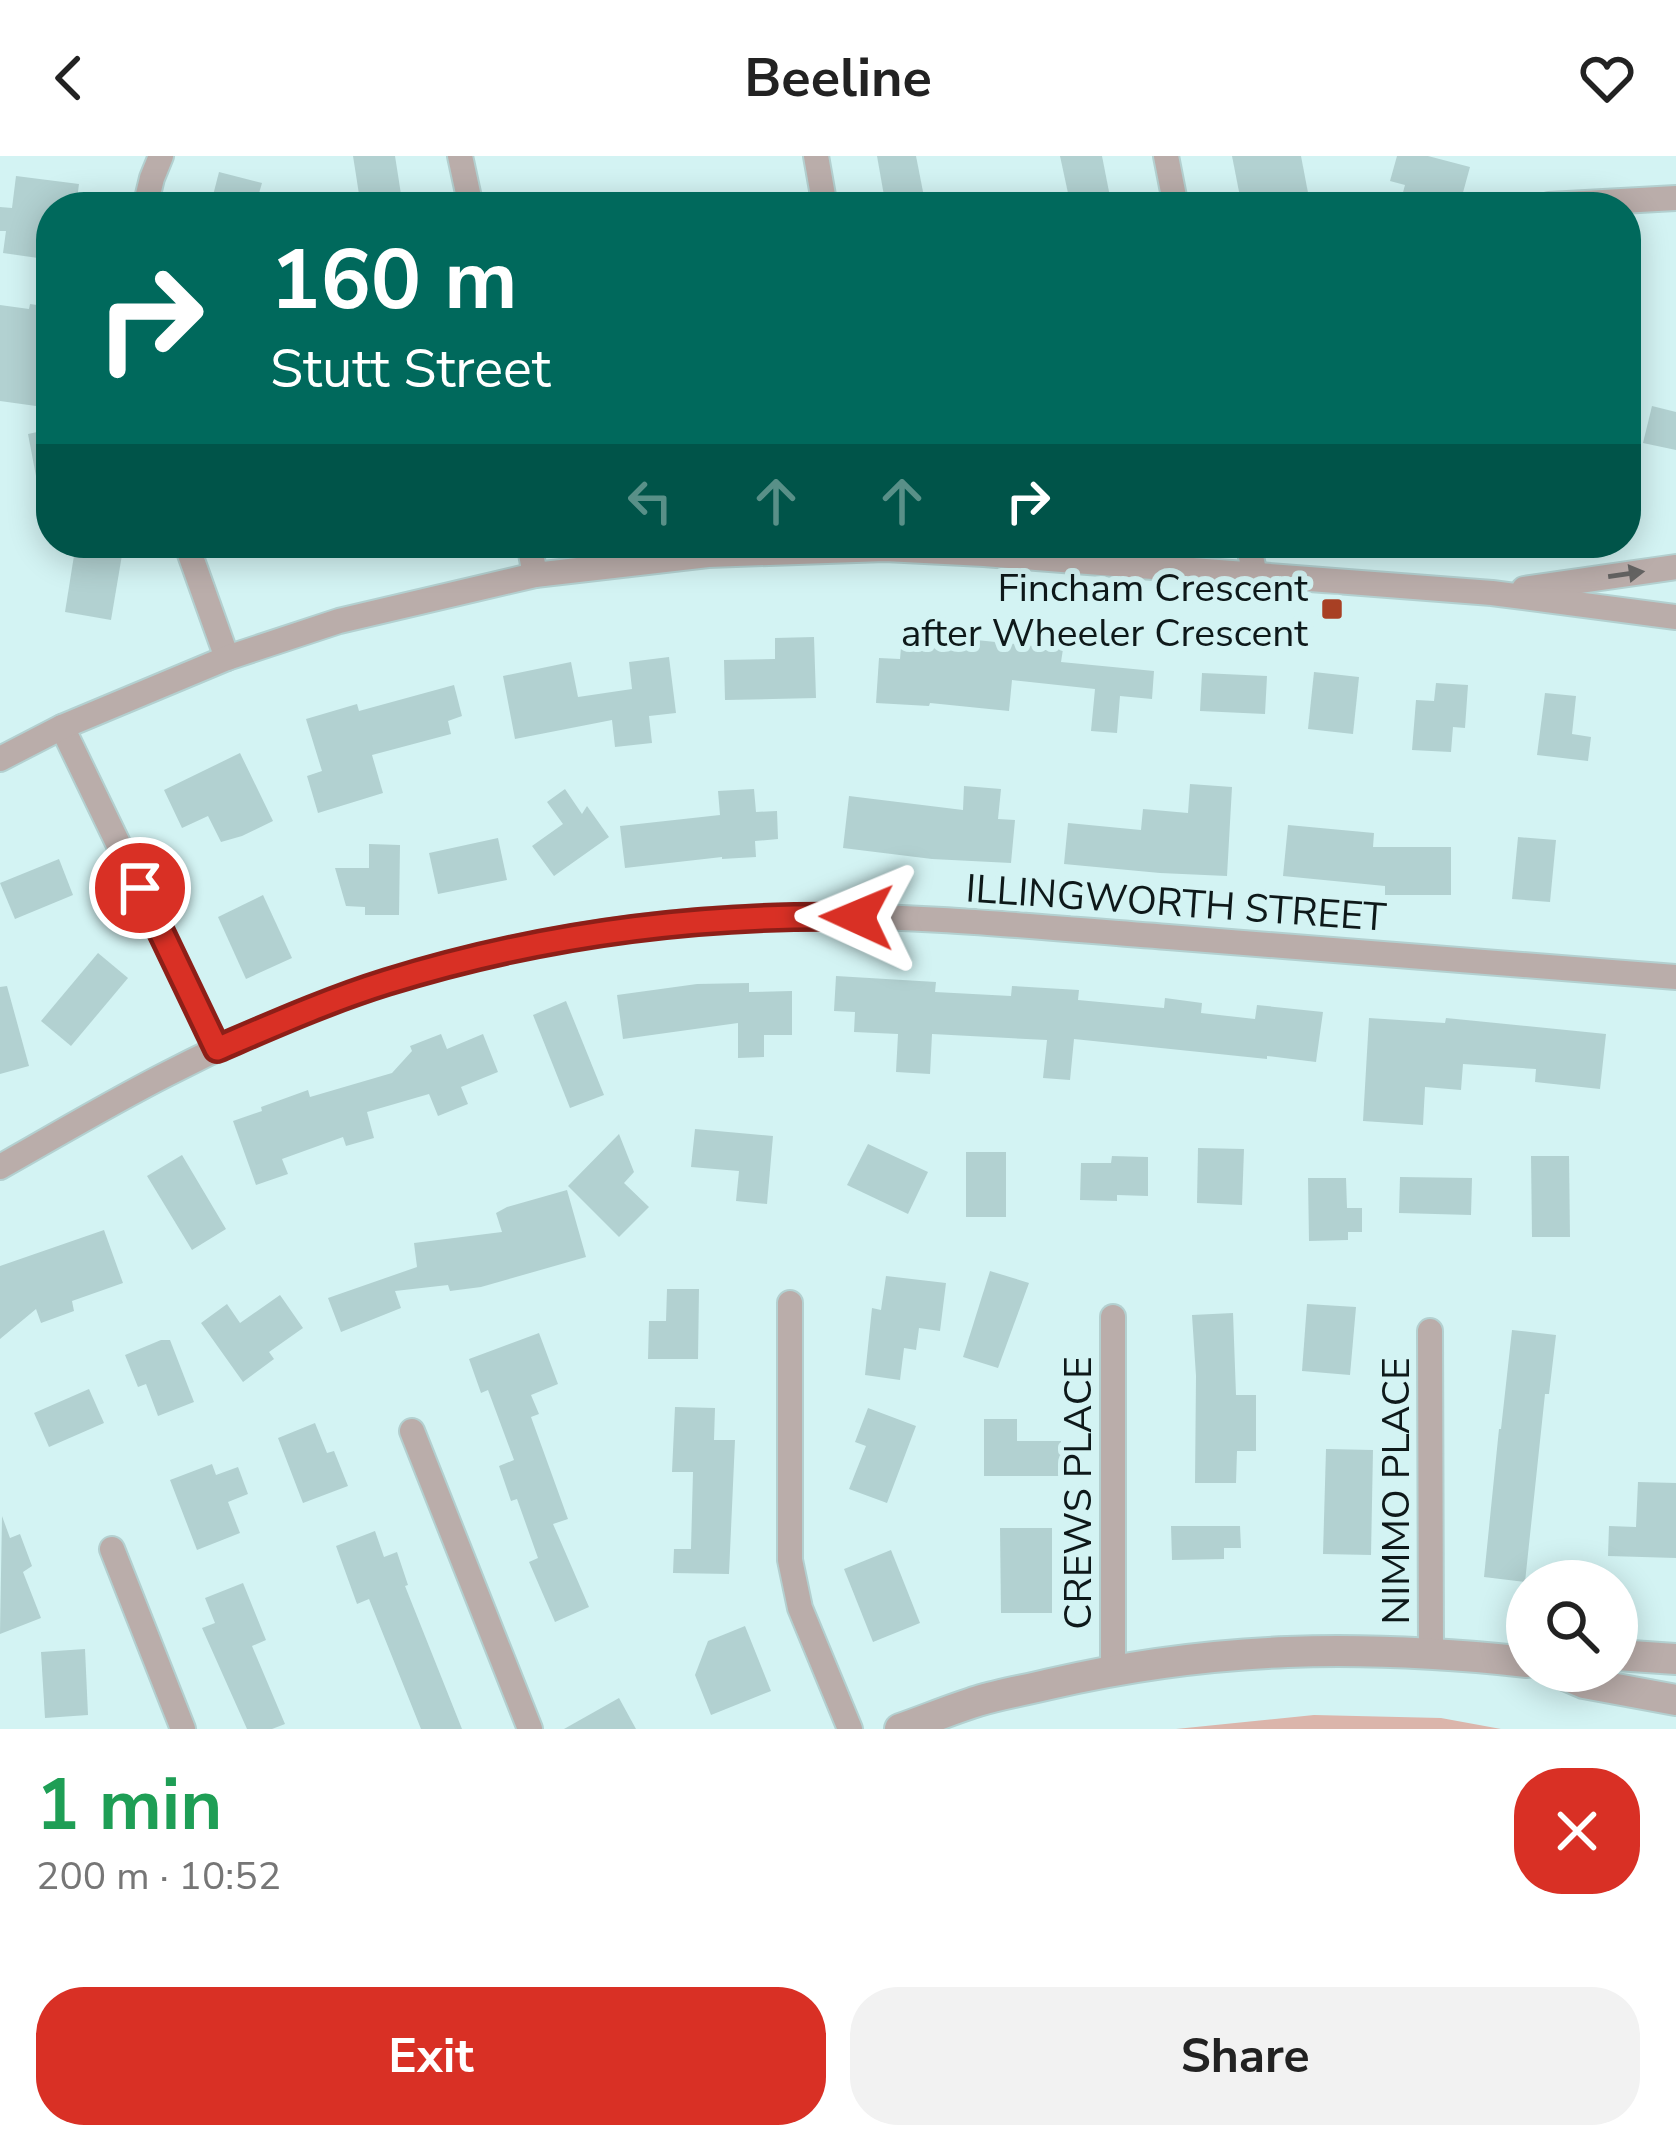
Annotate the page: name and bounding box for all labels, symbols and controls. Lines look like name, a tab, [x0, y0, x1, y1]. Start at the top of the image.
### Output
text: Beeline	[744, 41, 932, 115]
icon: back	[36, 45, 102, 111]
icon: heart	[1574, 45, 1640, 111]
text: 160 m	[270, 223, 518, 338]
icon: right	[72, 240, 228, 396]
text: Stutt Street	[270, 332, 551, 406]
icon: left	[617, 468, 683, 534]
icon: ahead	[743, 468, 809, 534]
icon: ahead	[869, 468, 935, 534]
icon: right	[995, 468, 1061, 534]
place label: Fincham Crescent after Wheeler Crescent	[901, 562, 1308, 660]
one-way arrow	[1608, 564, 1645, 583]
marker: Fincham Crescent after Wheeler Crescent	[1319, 596, 1345, 622]
pin	[89, 837, 191, 939]
position arrow	[794, 854, 920, 980]
icon: arrive	[107, 855, 173, 921]
street label: ILLINGWORTH STREET	[964, 862, 1388, 945]
street label: CREWS PLACE	[1052, 1356, 1105, 1630]
street label: NIMMO PLACE	[1370, 1357, 1423, 1625]
map controls	[1506, 1560, 1638, 1692]
button: search	[1506, 1560, 1638, 1692]
text: 1 min	[36, 1756, 222, 1854]
button: close	[1514, 1768, 1640, 1894]
text: 200 m · 10:52	[36, 1850, 281, 1903]
button: Exit	[36, 1987, 826, 2125]
button: Share	[850, 1987, 1640, 2125]

